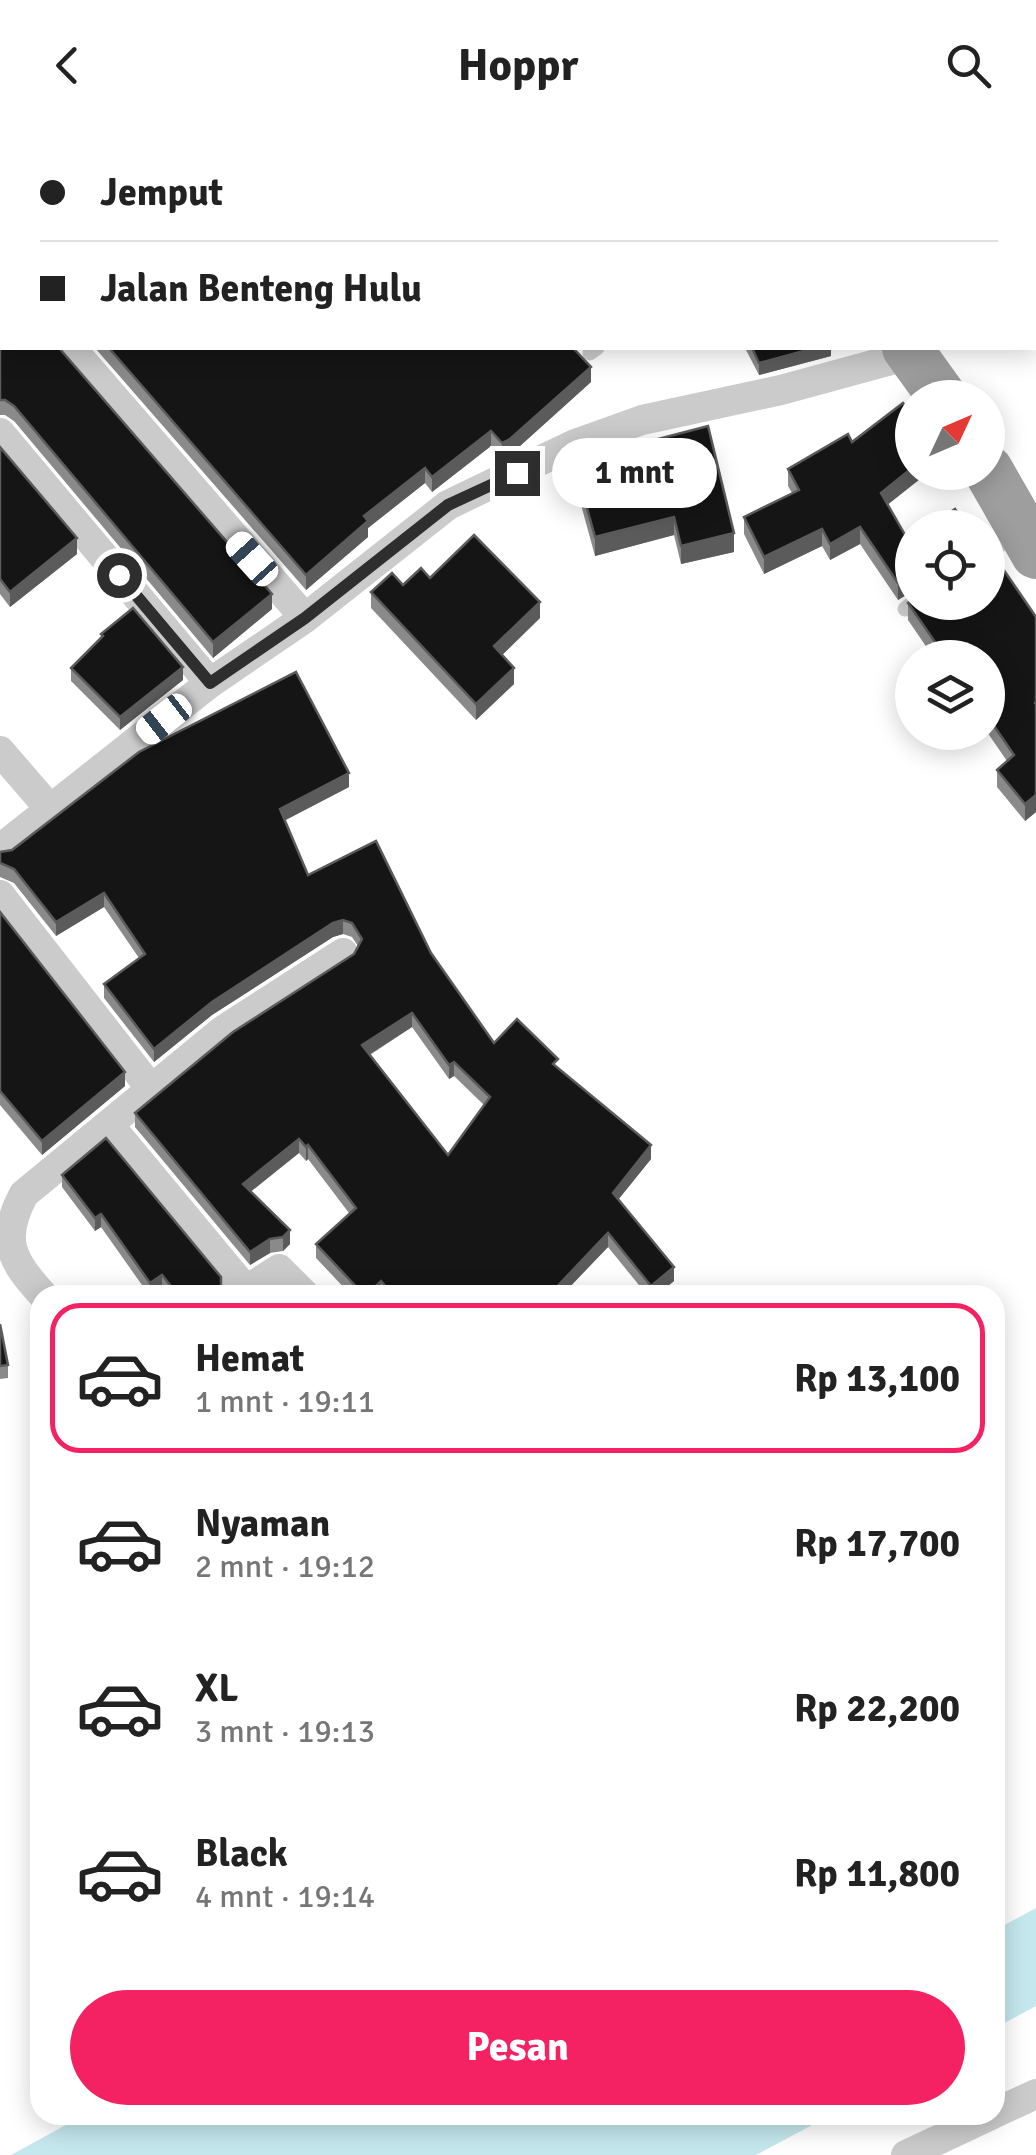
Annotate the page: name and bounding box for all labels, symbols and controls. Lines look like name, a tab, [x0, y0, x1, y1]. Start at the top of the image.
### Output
icon: back	[40, 38, 95, 93]
text: Hoppr	[458, 38, 578, 93]
icon: search	[941, 38, 996, 93]
text: Jemput	[100, 169, 223, 216]
text: Jalan Benteng Hulu	[100, 265, 422, 312]
north arrow	[895, 380, 1005, 490]
map controls	[895, 380, 1005, 750]
callout: 1 mnt	[552, 438, 717, 508]
route end	[495, 451, 540, 496]
text: 1 mnt	[595, 453, 674, 492]
button: locate	[895, 510, 1005, 620]
car	[221, 527, 283, 591]
route start	[97, 553, 142, 598]
button: layers	[895, 640, 1005, 750]
car	[131, 689, 197, 749]
icon: car	[75, 1333, 165, 1423]
text: Hemat	[195, 1335, 304, 1382]
text: Rp 13,100	[794, 1355, 960, 1402]
text: 1 mnt · 19:11	[195, 1382, 375, 1421]
icon: car	[75, 1498, 165, 1588]
text: Nyaman	[195, 1500, 330, 1547]
text: Rp 17,700	[794, 1520, 960, 1567]
text: 2 mnt · 19:12	[195, 1547, 375, 1586]
icon: car	[75, 1663, 165, 1753]
text: XL	[195, 1665, 238, 1712]
text: Rp 22,200	[794, 1685, 960, 1732]
text: 3 mnt · 19:13	[195, 1712, 375, 1751]
icon: car	[75, 1828, 165, 1918]
text: Black	[195, 1830, 288, 1877]
text: Rp 11,800	[794, 1850, 960, 1897]
text: 4 mnt · 19:14	[195, 1877, 375, 1916]
button: Pesan	[70, 1990, 965, 2105]

